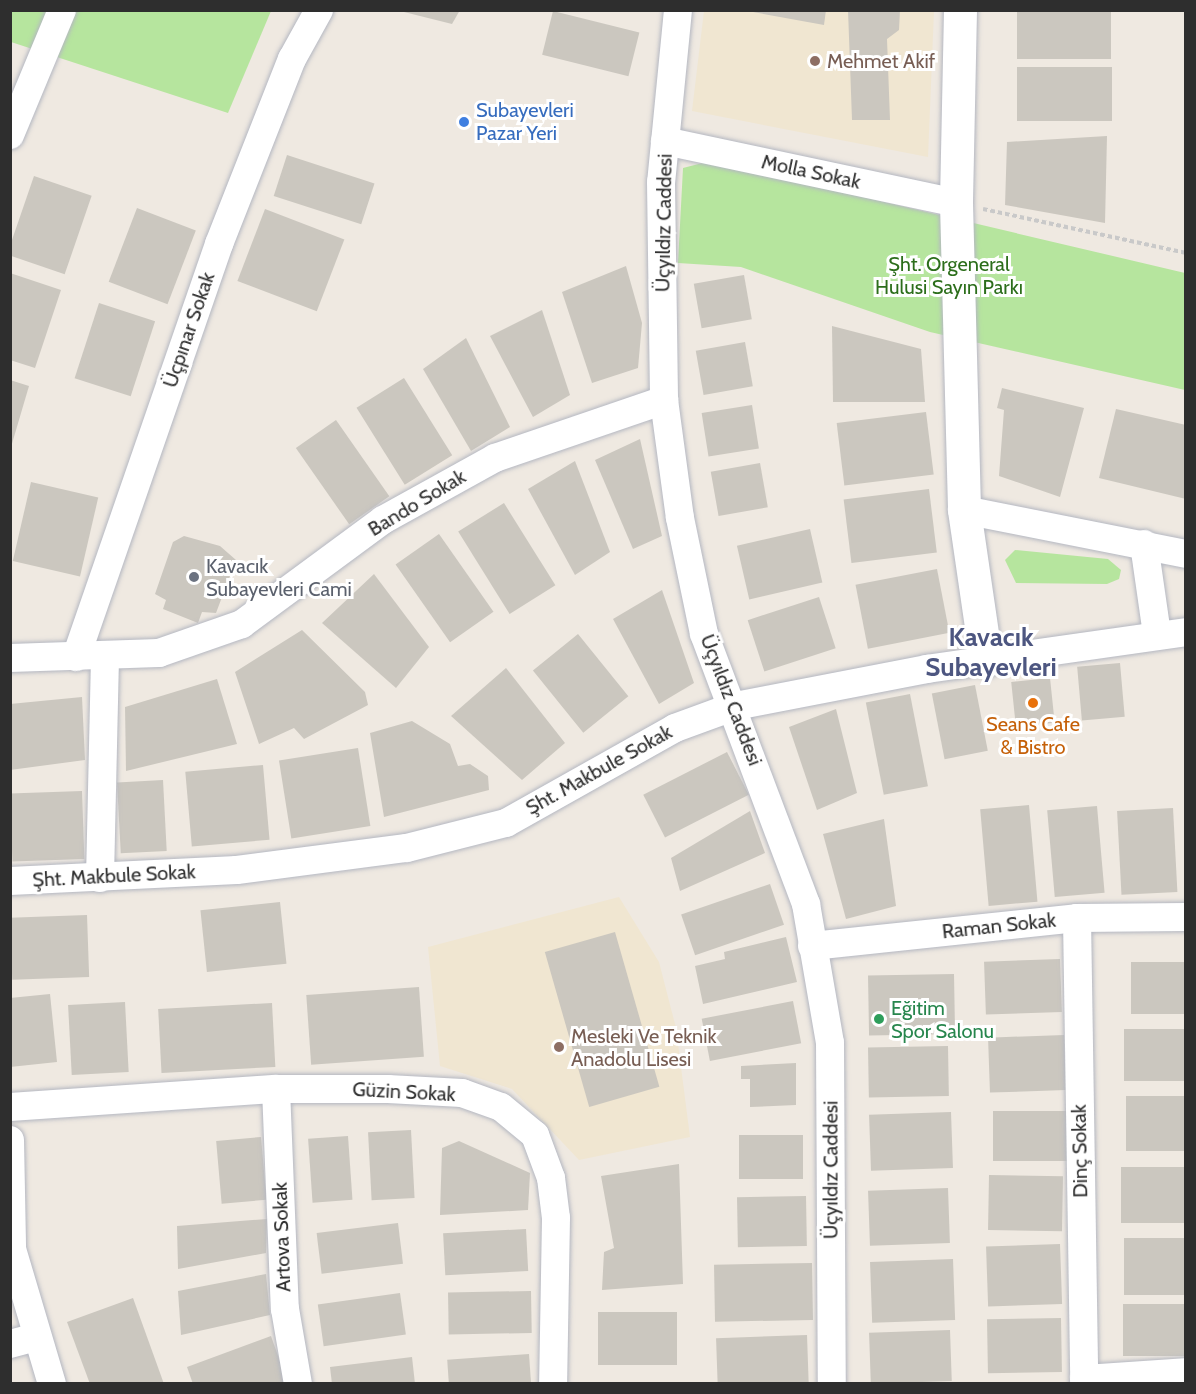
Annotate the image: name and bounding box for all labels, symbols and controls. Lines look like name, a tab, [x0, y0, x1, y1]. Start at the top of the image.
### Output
place label: Mehmet Akif	[827, 49, 935, 73]
marker: Mehmet Akif	[808, 54, 822, 68]
place label: Subayevleri Pazar Yeri	[476, 98, 574, 145]
marker: Subayevleri Pazar Yeri	[457, 115, 471, 129]
street label: Molla Sokak	[759, 150, 863, 194]
street label: Üçyıldız Caddesi	[651, 154, 677, 292]
park label: Şht. Orgeneral Hulusi Sayın Parkı	[875, 253, 1023, 300]
street label: Üçpınar Sokak	[158, 269, 220, 391]
street label: Bando Sokak	[364, 465, 470, 541]
place label: Kavacık Subayevleri Cami	[206, 554, 352, 601]
marker: Kavacık Subayevleri Cami	[187, 570, 201, 584]
district label: Kavacık Subayevleri	[925, 622, 1057, 684]
street label: Üçyıldız Caddesi	[695, 631, 767, 769]
marker: Seans Cafe & Bistro	[1026, 696, 1040, 710]
place label: Seans Cafe & Bistro	[986, 712, 1080, 759]
street label: Şht. Makbule Sokak	[522, 720, 676, 820]
street label: Şht. Makbule Sokak	[32, 860, 196, 892]
street label: Raman Sokak	[941, 908, 1057, 944]
place label: Eğitim Spor Salonu	[891, 996, 994, 1043]
marker: Eğitim Spor Salonu	[872, 1012, 886, 1026]
place label: Mesleki Ve Teknik Anadolu Lisesi	[571, 1024, 716, 1071]
marker: Mesleki Ve Teknik Anadolu Lisesi	[552, 1040, 566, 1054]
street label: Güzin Sokak	[352, 1077, 456, 1107]
street label: Üçyıldız Caddesi	[819, 1101, 843, 1239]
street label: Dinç Sokak	[1067, 1104, 1093, 1198]
street label: Artova Sokak	[268, 1182, 296, 1292]

